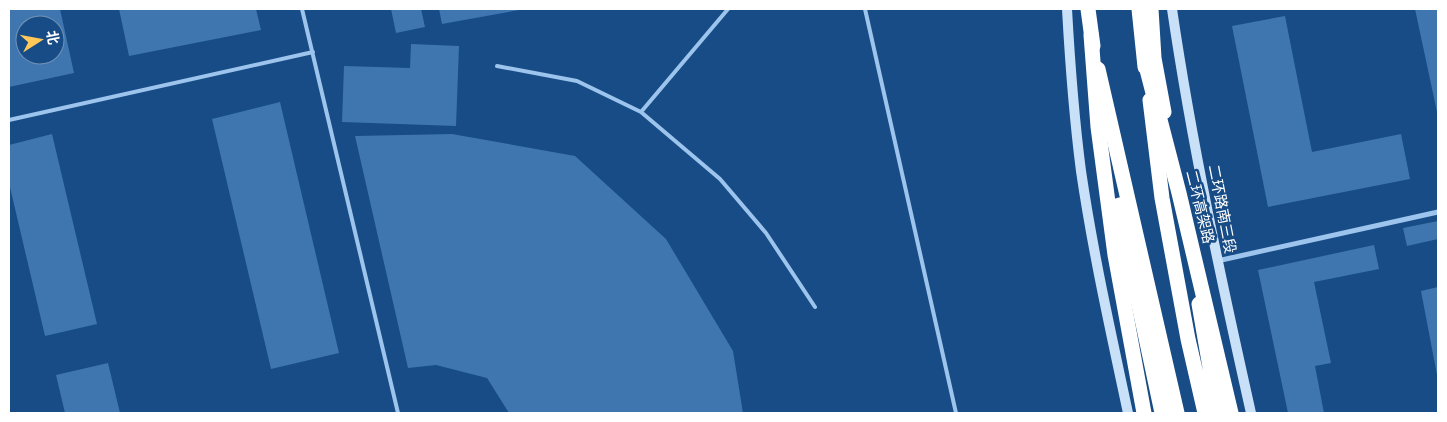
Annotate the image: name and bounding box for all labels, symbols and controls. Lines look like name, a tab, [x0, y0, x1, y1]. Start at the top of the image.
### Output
north arrow	[15, 15, 65, 65]
text: 北	[43, 29, 64, 46]
street label: 二环路南三段	[1205, 163, 1241, 255]
street label: 二环高架路	[1182, 168, 1220, 246]

